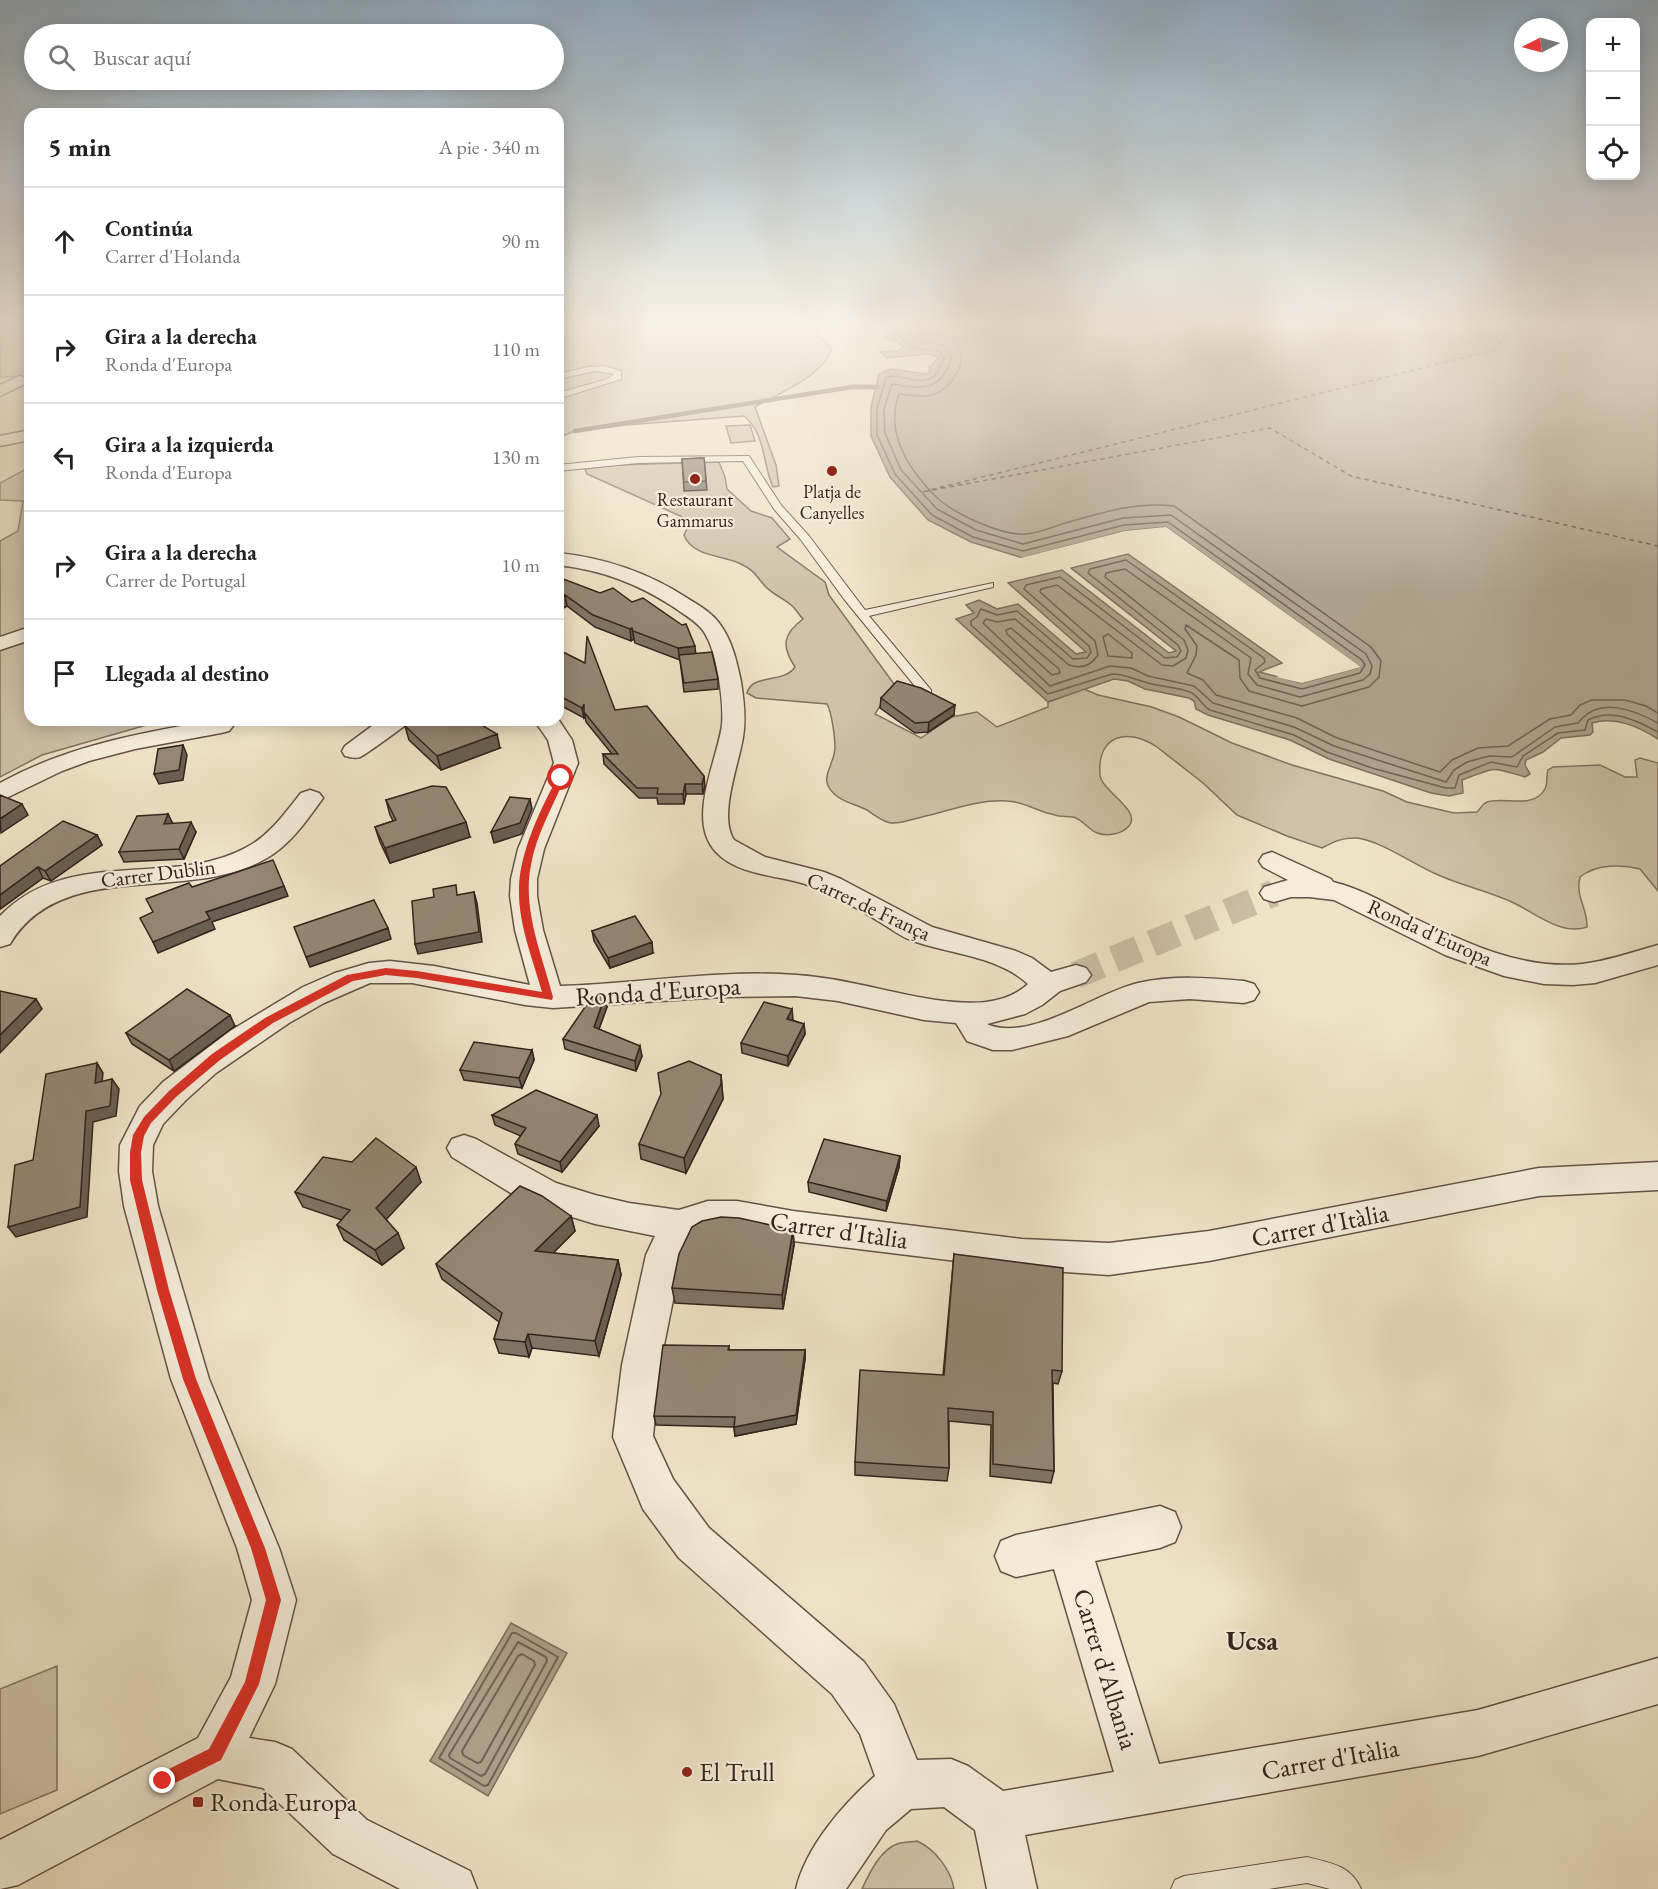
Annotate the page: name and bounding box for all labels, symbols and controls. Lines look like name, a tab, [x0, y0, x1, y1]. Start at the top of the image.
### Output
north arrow	[1514, 18, 1568, 72]
map controls	[1586, 18, 1640, 180]
button: +	[1586, 18, 1640, 72]
search box	[24, 24, 564, 90]
icon: search	[45, 41, 78, 74]
text: Buscar aquí	[93, 43, 191, 72]
button: −	[1586, 72, 1640, 126]
button: locate	[1586, 126, 1640, 180]
text: 5 min	[48, 130, 111, 164]
text: A pie · 340 m	[439, 134, 540, 160]
text: Continúa	[105, 214, 193, 243]
icon: ahead	[48, 225, 81, 258]
text: 90 m	[501, 228, 540, 254]
text: Carrer d'Holanda	[105, 243, 240, 269]
text: Gira a la derecha	[105, 322, 257, 351]
icon: right	[48, 333, 81, 366]
text: 110 m	[492, 336, 540, 362]
text: Ronda d'Europa	[105, 351, 232, 377]
text: Gira a la izquierda	[105, 430, 274, 459]
icon: left	[48, 441, 81, 474]
text: 130 m	[492, 444, 540, 470]
text: Ronda d'Europa	[105, 459, 232, 485]
marker: Platja de Canyelles	[825, 464, 839, 478]
marker: Restaurant Gammarus	[688, 472, 702, 486]
place label: Platja de Canyelles	[800, 480, 865, 524]
place label: Restaurant Gammarus	[657, 488, 734, 532]
text: Gira a la derecha	[105, 538, 257, 567]
icon: right	[48, 549, 81, 582]
text: 10 m	[501, 552, 540, 578]
text: Carrer de Portugal	[105, 567, 246, 593]
icon: arrive	[48, 657, 81, 690]
text: Llegada al destino	[105, 659, 269, 688]
route start	[547, 764, 573, 790]
street label: Carrer Dublin	[99, 853, 217, 893]
street label: Carrer de França	[803, 866, 936, 947]
street label: Ronda d'Europa	[1363, 892, 1497, 972]
street label: Ronda d'Europa	[574, 968, 742, 1014]
street label: Carrer d'Itàlia	[1249, 1195, 1392, 1255]
street label: Carrer d'Itàlia	[768, 1203, 911, 1257]
street label: Carrer d'Albania	[1065, 1584, 1147, 1754]
district label: Ucsa	[1226, 1623, 1278, 1658]
street label: Carrer d'Itàlia	[1259, 1730, 1402, 1788]
place label: El Trull	[699, 1755, 775, 1789]
marker: El Trull	[680, 1765, 694, 1779]
route end	[149, 1767, 175, 1793]
place label: Ronda Europa	[210, 1785, 358, 1819]
marker: Ronda Europa	[191, 1795, 205, 1809]

